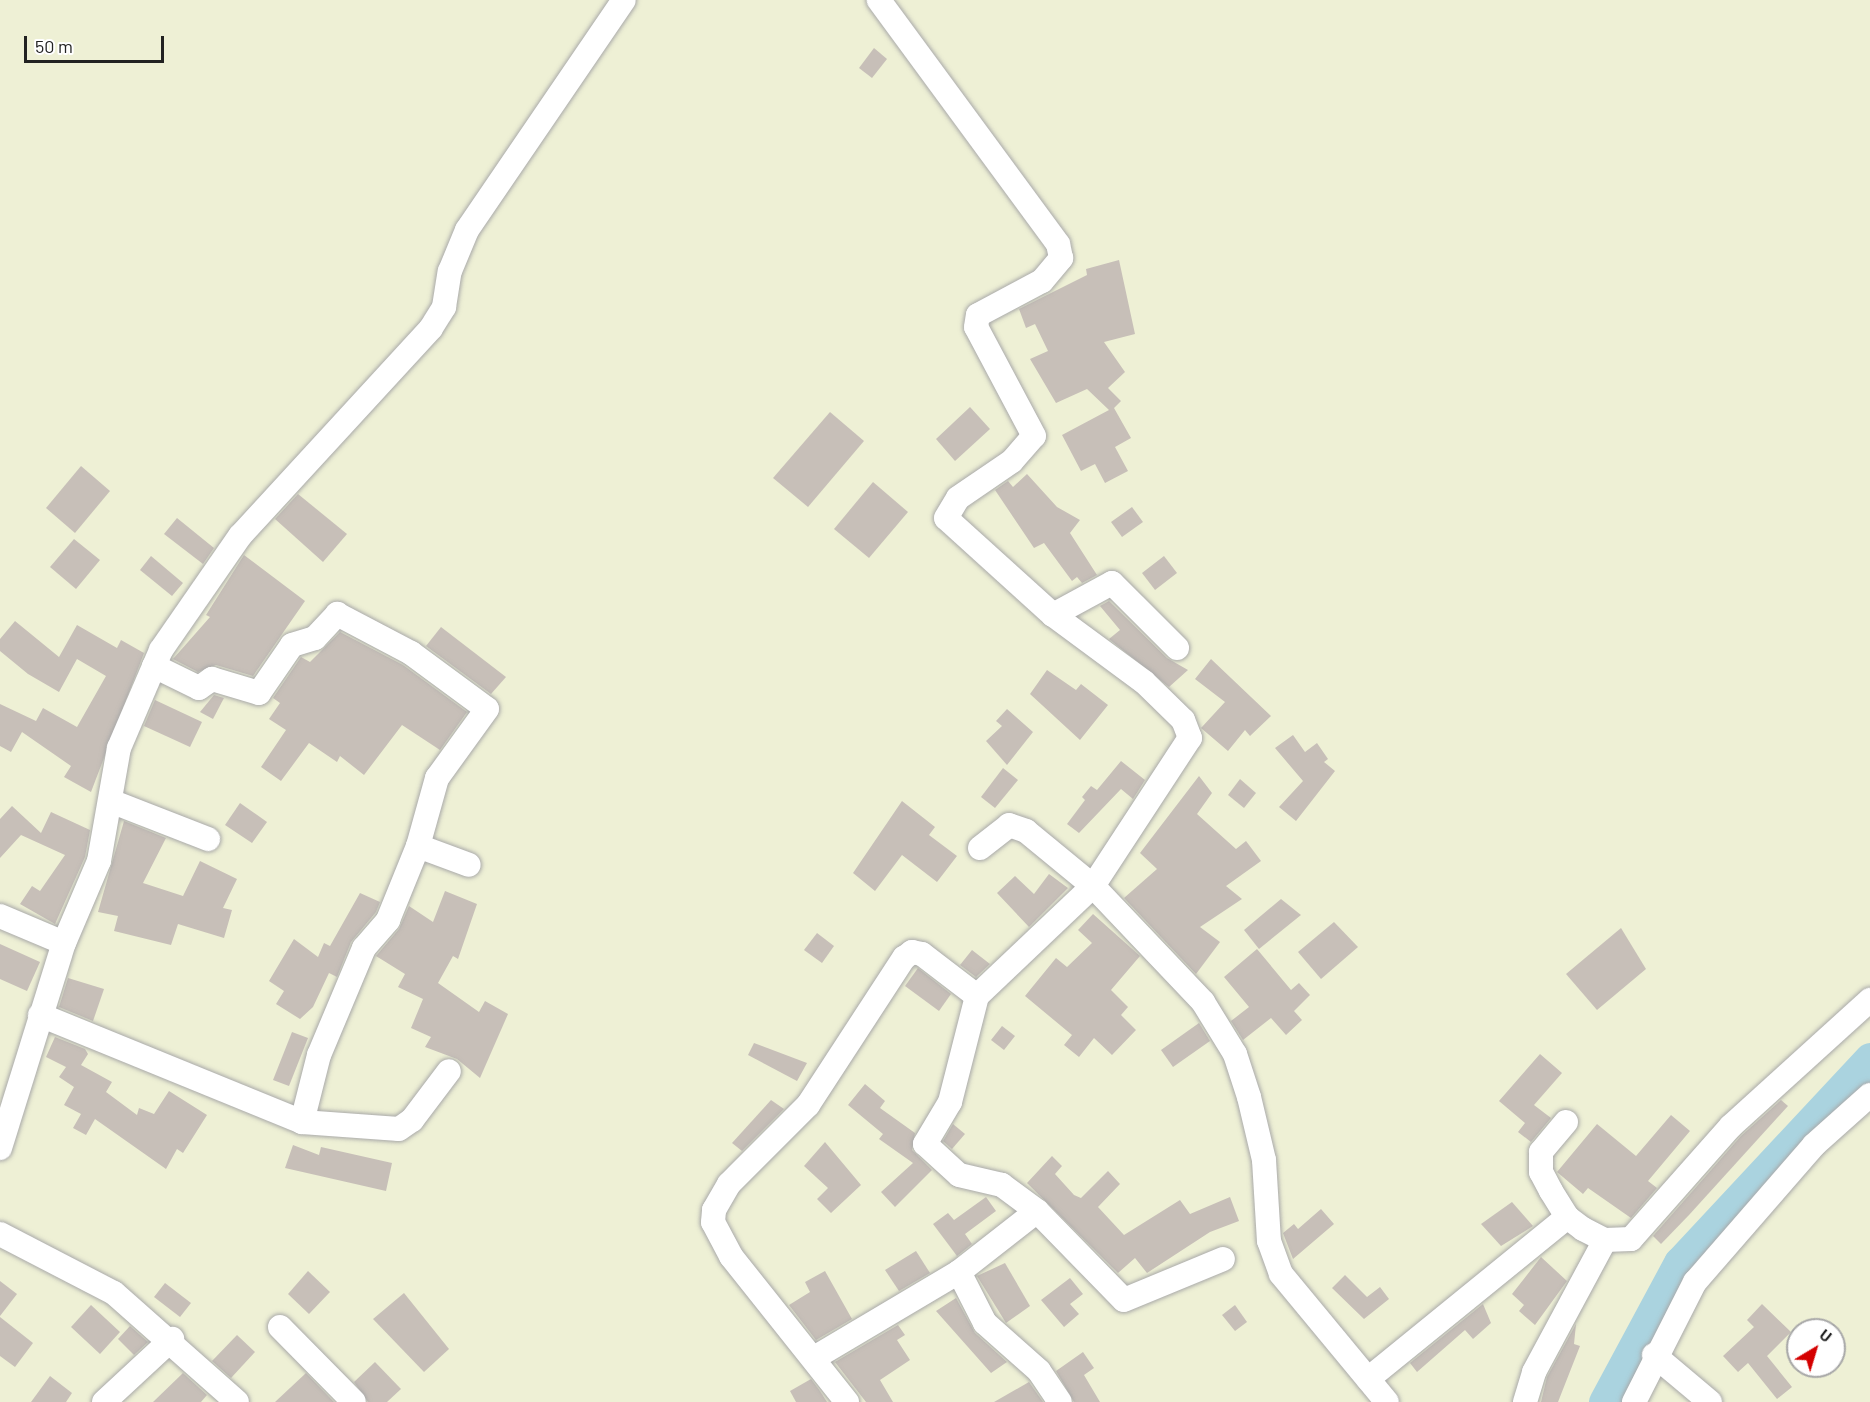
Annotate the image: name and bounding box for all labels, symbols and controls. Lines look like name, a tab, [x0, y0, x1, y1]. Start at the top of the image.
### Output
scale bar	[27, 24, 166, 62]
text: 50 m	[35, 35, 73, 57]
north arrow	[1786, 1318, 1846, 1378]
text: U	[1816, 1324, 1836, 1346]

